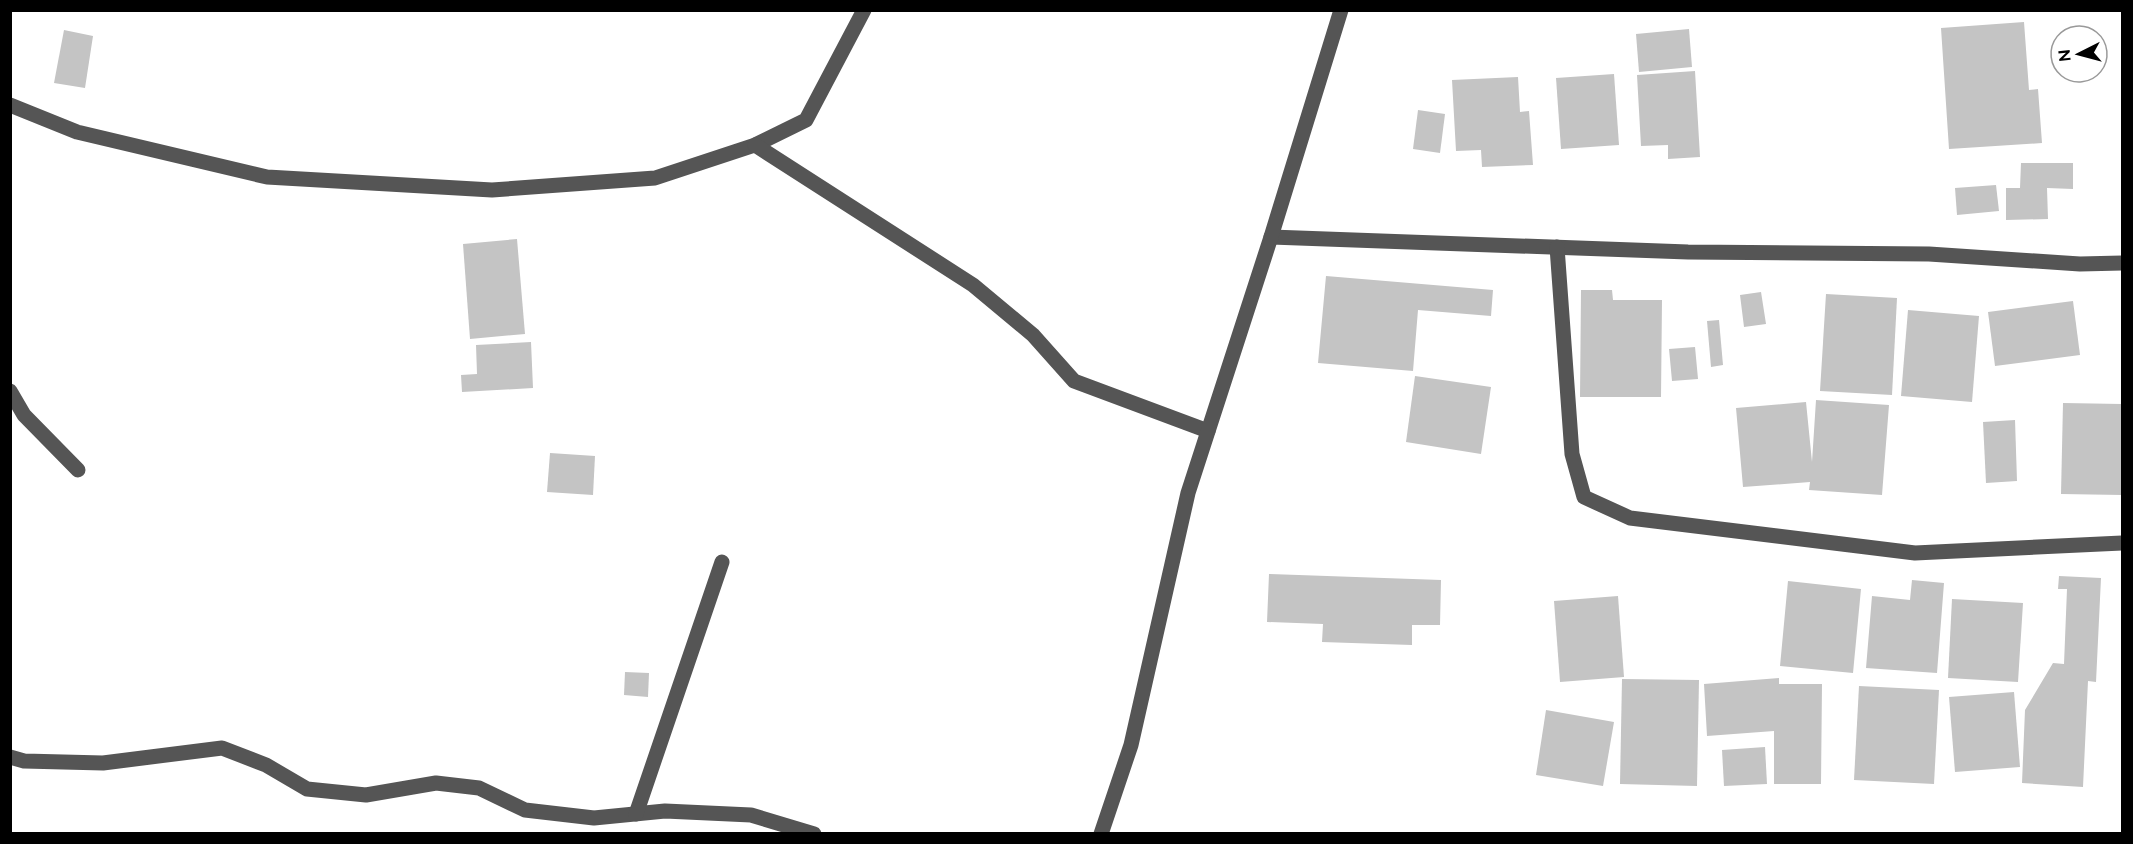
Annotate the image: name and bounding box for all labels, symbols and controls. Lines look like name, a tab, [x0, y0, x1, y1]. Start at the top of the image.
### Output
north arrow	[2049, 24, 2109, 84]
text: N	[2054, 48, 2075, 63]

